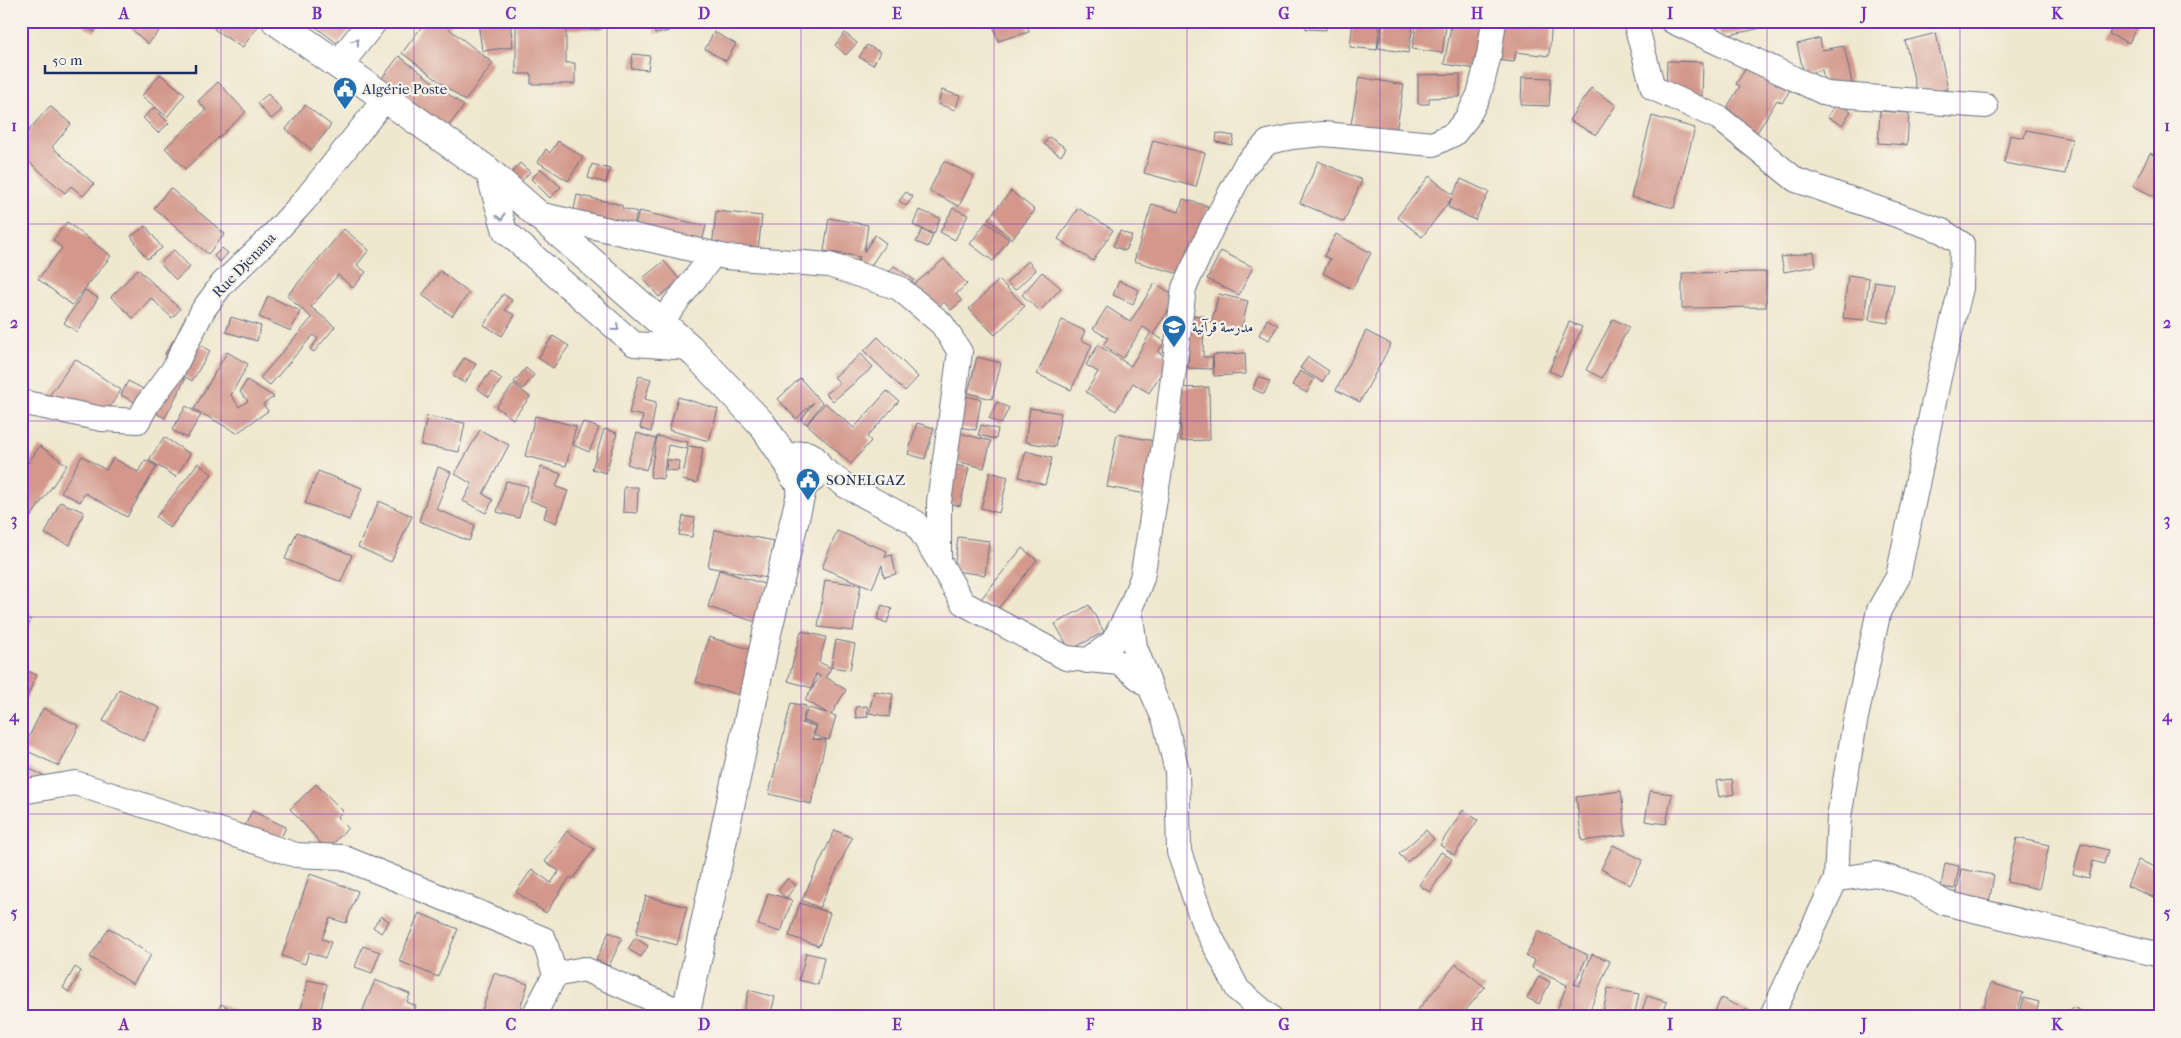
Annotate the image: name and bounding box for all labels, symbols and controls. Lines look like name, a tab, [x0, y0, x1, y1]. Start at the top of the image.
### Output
text: A	[118, 4, 130, 23]
text: B	[312, 4, 322, 23]
text: C	[506, 4, 517, 23]
text: D	[698, 4, 710, 23]
text: E	[892, 4, 902, 23]
text: F	[1085, 4, 1095, 23]
text: G	[1278, 4, 1290, 23]
text: H	[1471, 4, 1484, 23]
text: I	[1667, 4, 1674, 23]
text: J	[1859, 4, 1867, 24]
text: K	[2051, 4, 2064, 23]
one-way arrow	[350, 39, 359, 48]
scale bar	[45, 42, 196, 74]
text: 50 m	[52, 51, 83, 69]
public building icon: Algérie Poste	[332, 76, 358, 110]
place label: Algérie Poste	[361, 80, 448, 98]
text: 1	[11, 116, 17, 135]
text: 1	[2164, 116, 2170, 135]
one-way arrow	[495, 212, 505, 220]
street label: Rue Djenana	[208, 228, 280, 301]
text: 2	[10, 313, 18, 332]
text: 2	[2163, 313, 2171, 332]
school or university icon: مدرسة قرآنية	[1161, 314, 1187, 348]
place label: مدرسة قرآنية	[1192, 318, 1253, 337]
one-way arrow	[611, 322, 620, 331]
public building icon: SONELGAZ	[795, 467, 821, 501]
place label: SONELGAZ	[826, 471, 906, 489]
text: 3	[11, 510, 17, 530]
text: 3	[2164, 510, 2170, 530]
text: 4	[8, 706, 20, 726]
text: 4	[2161, 706, 2173, 726]
text: 5	[11, 903, 18, 922]
text: 5	[2164, 903, 2171, 922]
text: A	[118, 1015, 130, 1034]
text: B	[312, 1015, 322, 1034]
text: C	[506, 1015, 517, 1034]
text: D	[698, 1015, 710, 1034]
text: E	[892, 1015, 902, 1034]
text: F	[1085, 1015, 1095, 1034]
text: G	[1278, 1015, 1290, 1034]
text: H	[1471, 1015, 1484, 1034]
text: I	[1667, 1015, 1674, 1034]
text: J	[1859, 1015, 1867, 1035]
text: K	[2051, 1015, 2064, 1034]

